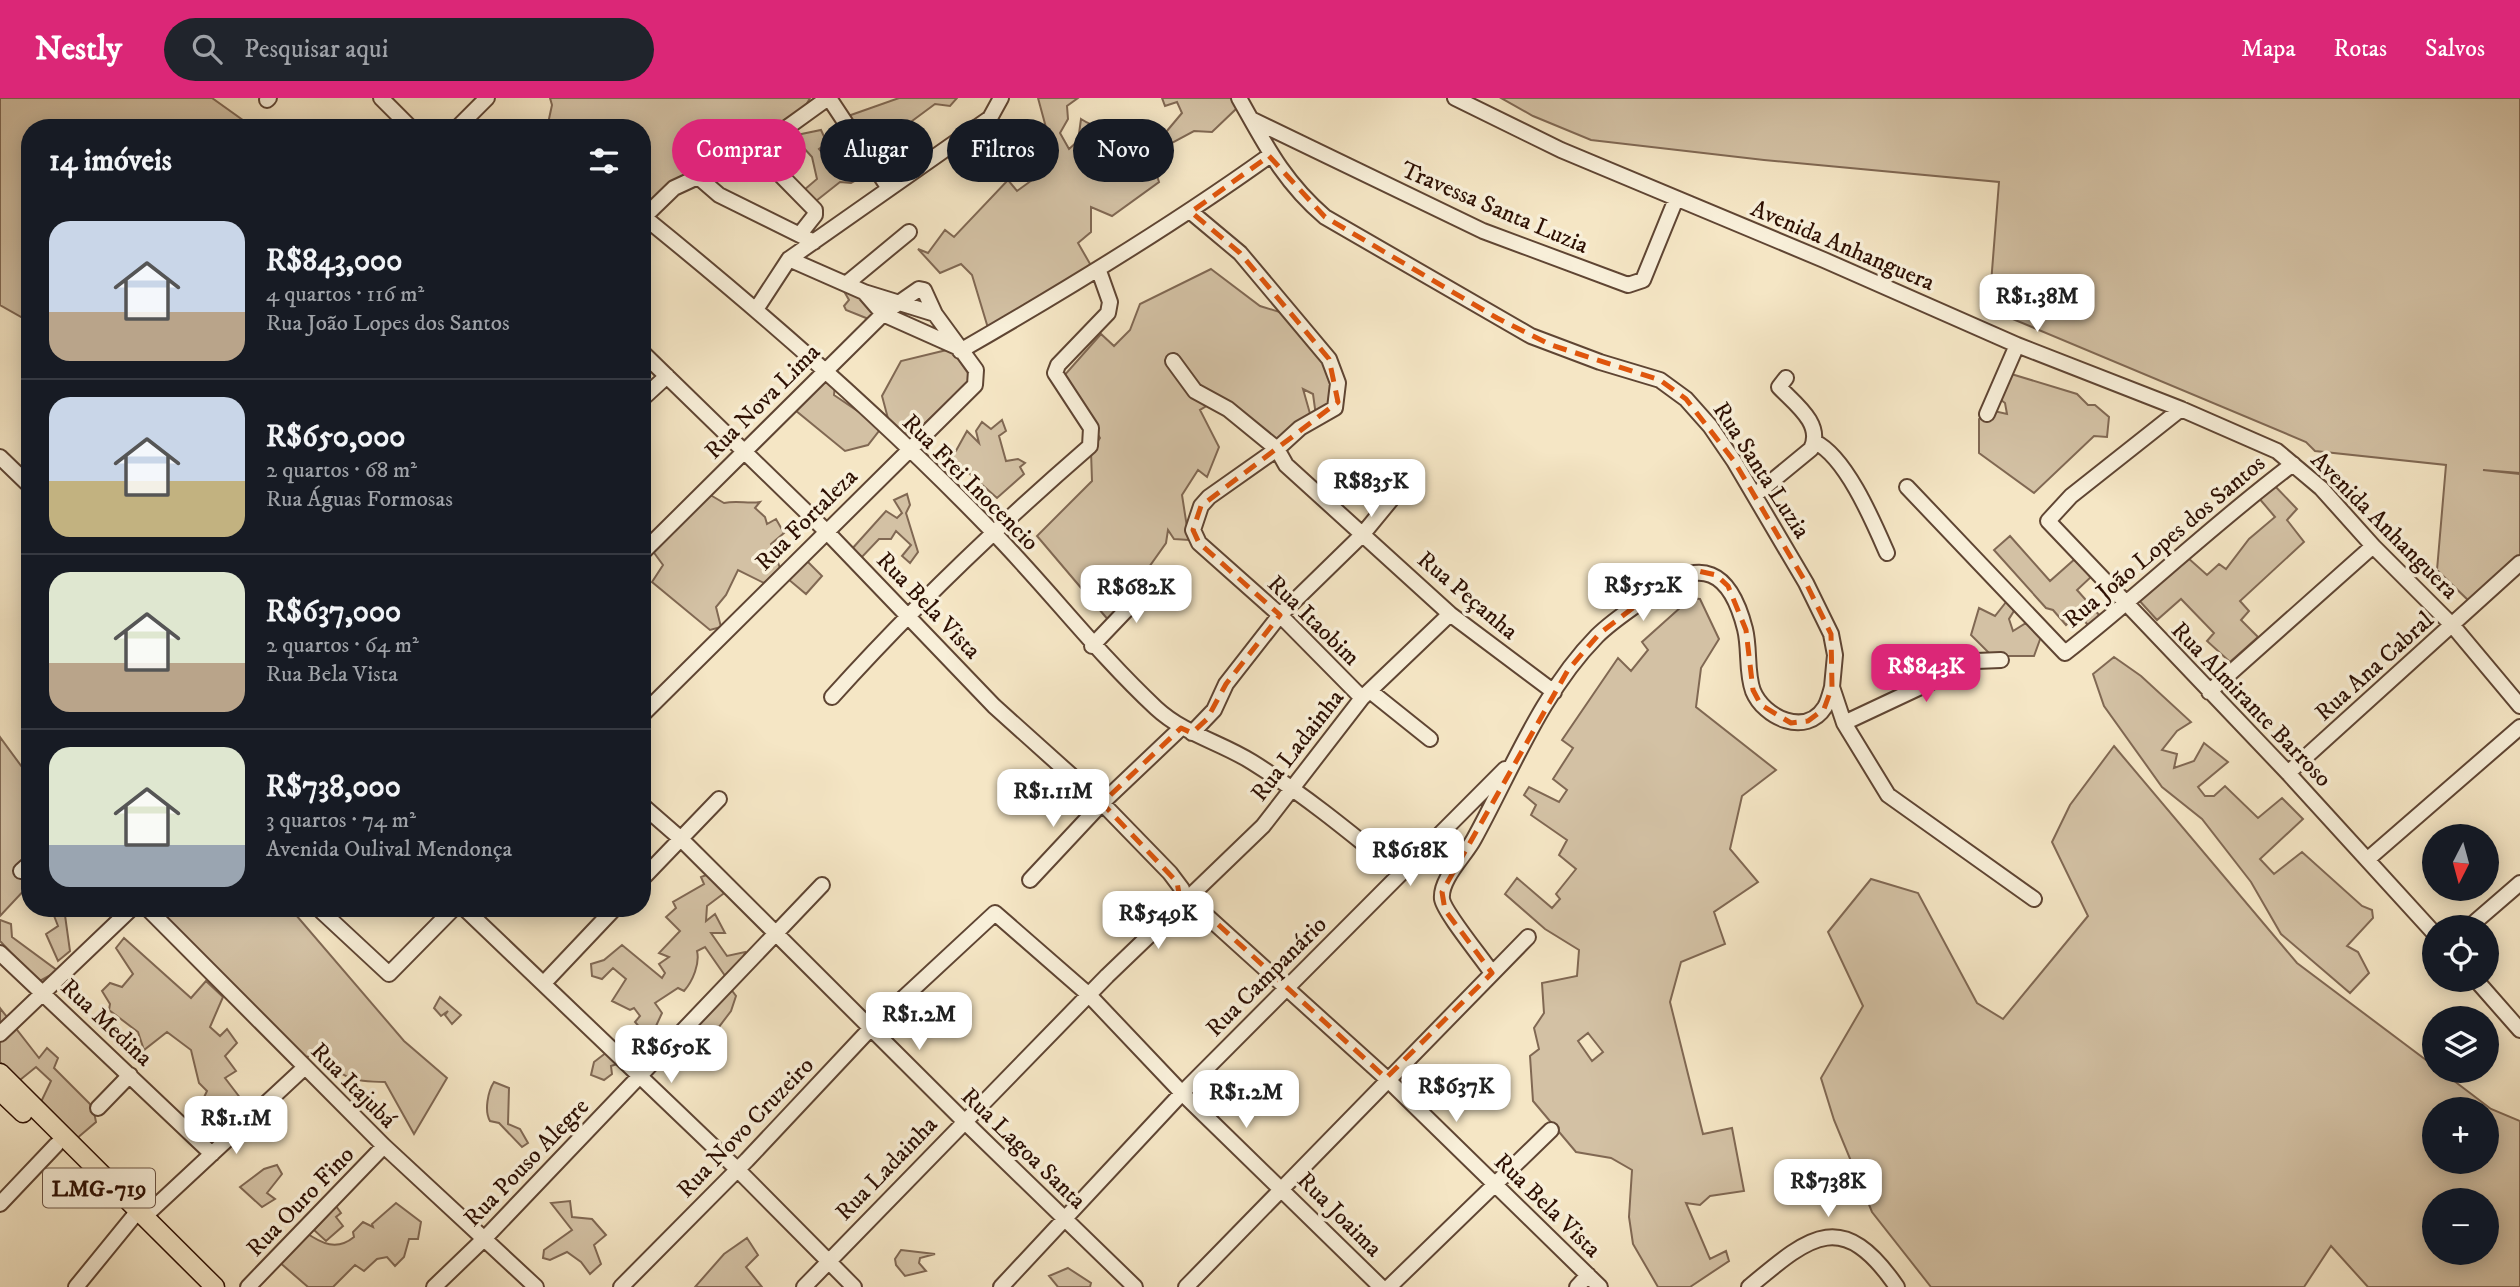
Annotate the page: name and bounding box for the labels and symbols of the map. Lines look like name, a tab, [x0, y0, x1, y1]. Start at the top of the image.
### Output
street label: Travessa Santa Luzia	[1396, 155, 1593, 261]
street label: Avenida Anhanguera	[1746, 194, 1940, 298]
pin: R$1.38M	[1972, 274, 2102, 334]
street label: Rua Nova Lima	[699, 337, 827, 466]
street label: Rua Santa Luzia	[1706, 397, 1817, 545]
street label: Rua Frei Inocencio	[895, 408, 1045, 558]
street label: Avenida Anhanguera	[2304, 446, 2465, 606]
street label: Rua João Lopes dos Santos	[2058, 449, 2272, 635]
pin: R$835K	[1314, 460, 1428, 519]
street label: Rua Fortaleza	[749, 462, 865, 577]
street label: Rua Peçanha	[1411, 545, 1524, 647]
street label: Rua Bela Vista	[870, 546, 987, 666]
pin: R$552K	[1586, 564, 1700, 623]
pin: R$682K	[1079, 566, 1193, 625]
street label: Rua Itaobim	[1261, 569, 1366, 672]
street label: Rua Ana Cabral	[2309, 605, 2441, 728]
street label: Rua Almirante Barroso	[2165, 616, 2338, 794]
pin: R$843K	[1869, 644, 1983, 704]
street label: Rua Ladainha	[1245, 683, 1351, 808]
pin: R$1.11M	[988, 770, 1118, 829]
north arrow	[2422, 824, 2499, 901]
pin: R$618K	[1353, 828, 1467, 888]
pin: R$549K	[1101, 892, 1215, 951]
street label: Rua Campanário	[1200, 910, 1333, 1043]
street label: Rua Medina	[54, 972, 159, 1074]
pin: R$1.2M	[862, 992, 976, 1052]
pin: R$650K	[614, 1026, 728, 1085]
street label: Rua Itajubá	[304, 1037, 403, 1135]
street label: Rua Novo Cruzeiro	[671, 1051, 821, 1204]
pin: R$637K	[1399, 1065, 1513, 1124]
pin: R$1.2M	[1189, 1070, 1303, 1130]
street label: Rua Lagoa Santa	[955, 1082, 1093, 1216]
street label: Rua Pouso Alegre	[458, 1092, 596, 1233]
pin: R$1.1M	[179, 1096, 293, 1156]
street label: Rua Ladainha	[829, 1109, 945, 1227]
street label: Rua Ouro Fino	[241, 1140, 361, 1263]
street label: Rua Bela Vista	[1487, 1147, 1608, 1265]
pin: R$738K	[1771, 1160, 1885, 1219]
street label: Rua Joaima	[1290, 1166, 1389, 1264]
road number: LMG-719	[43, 1168, 155, 1208]

